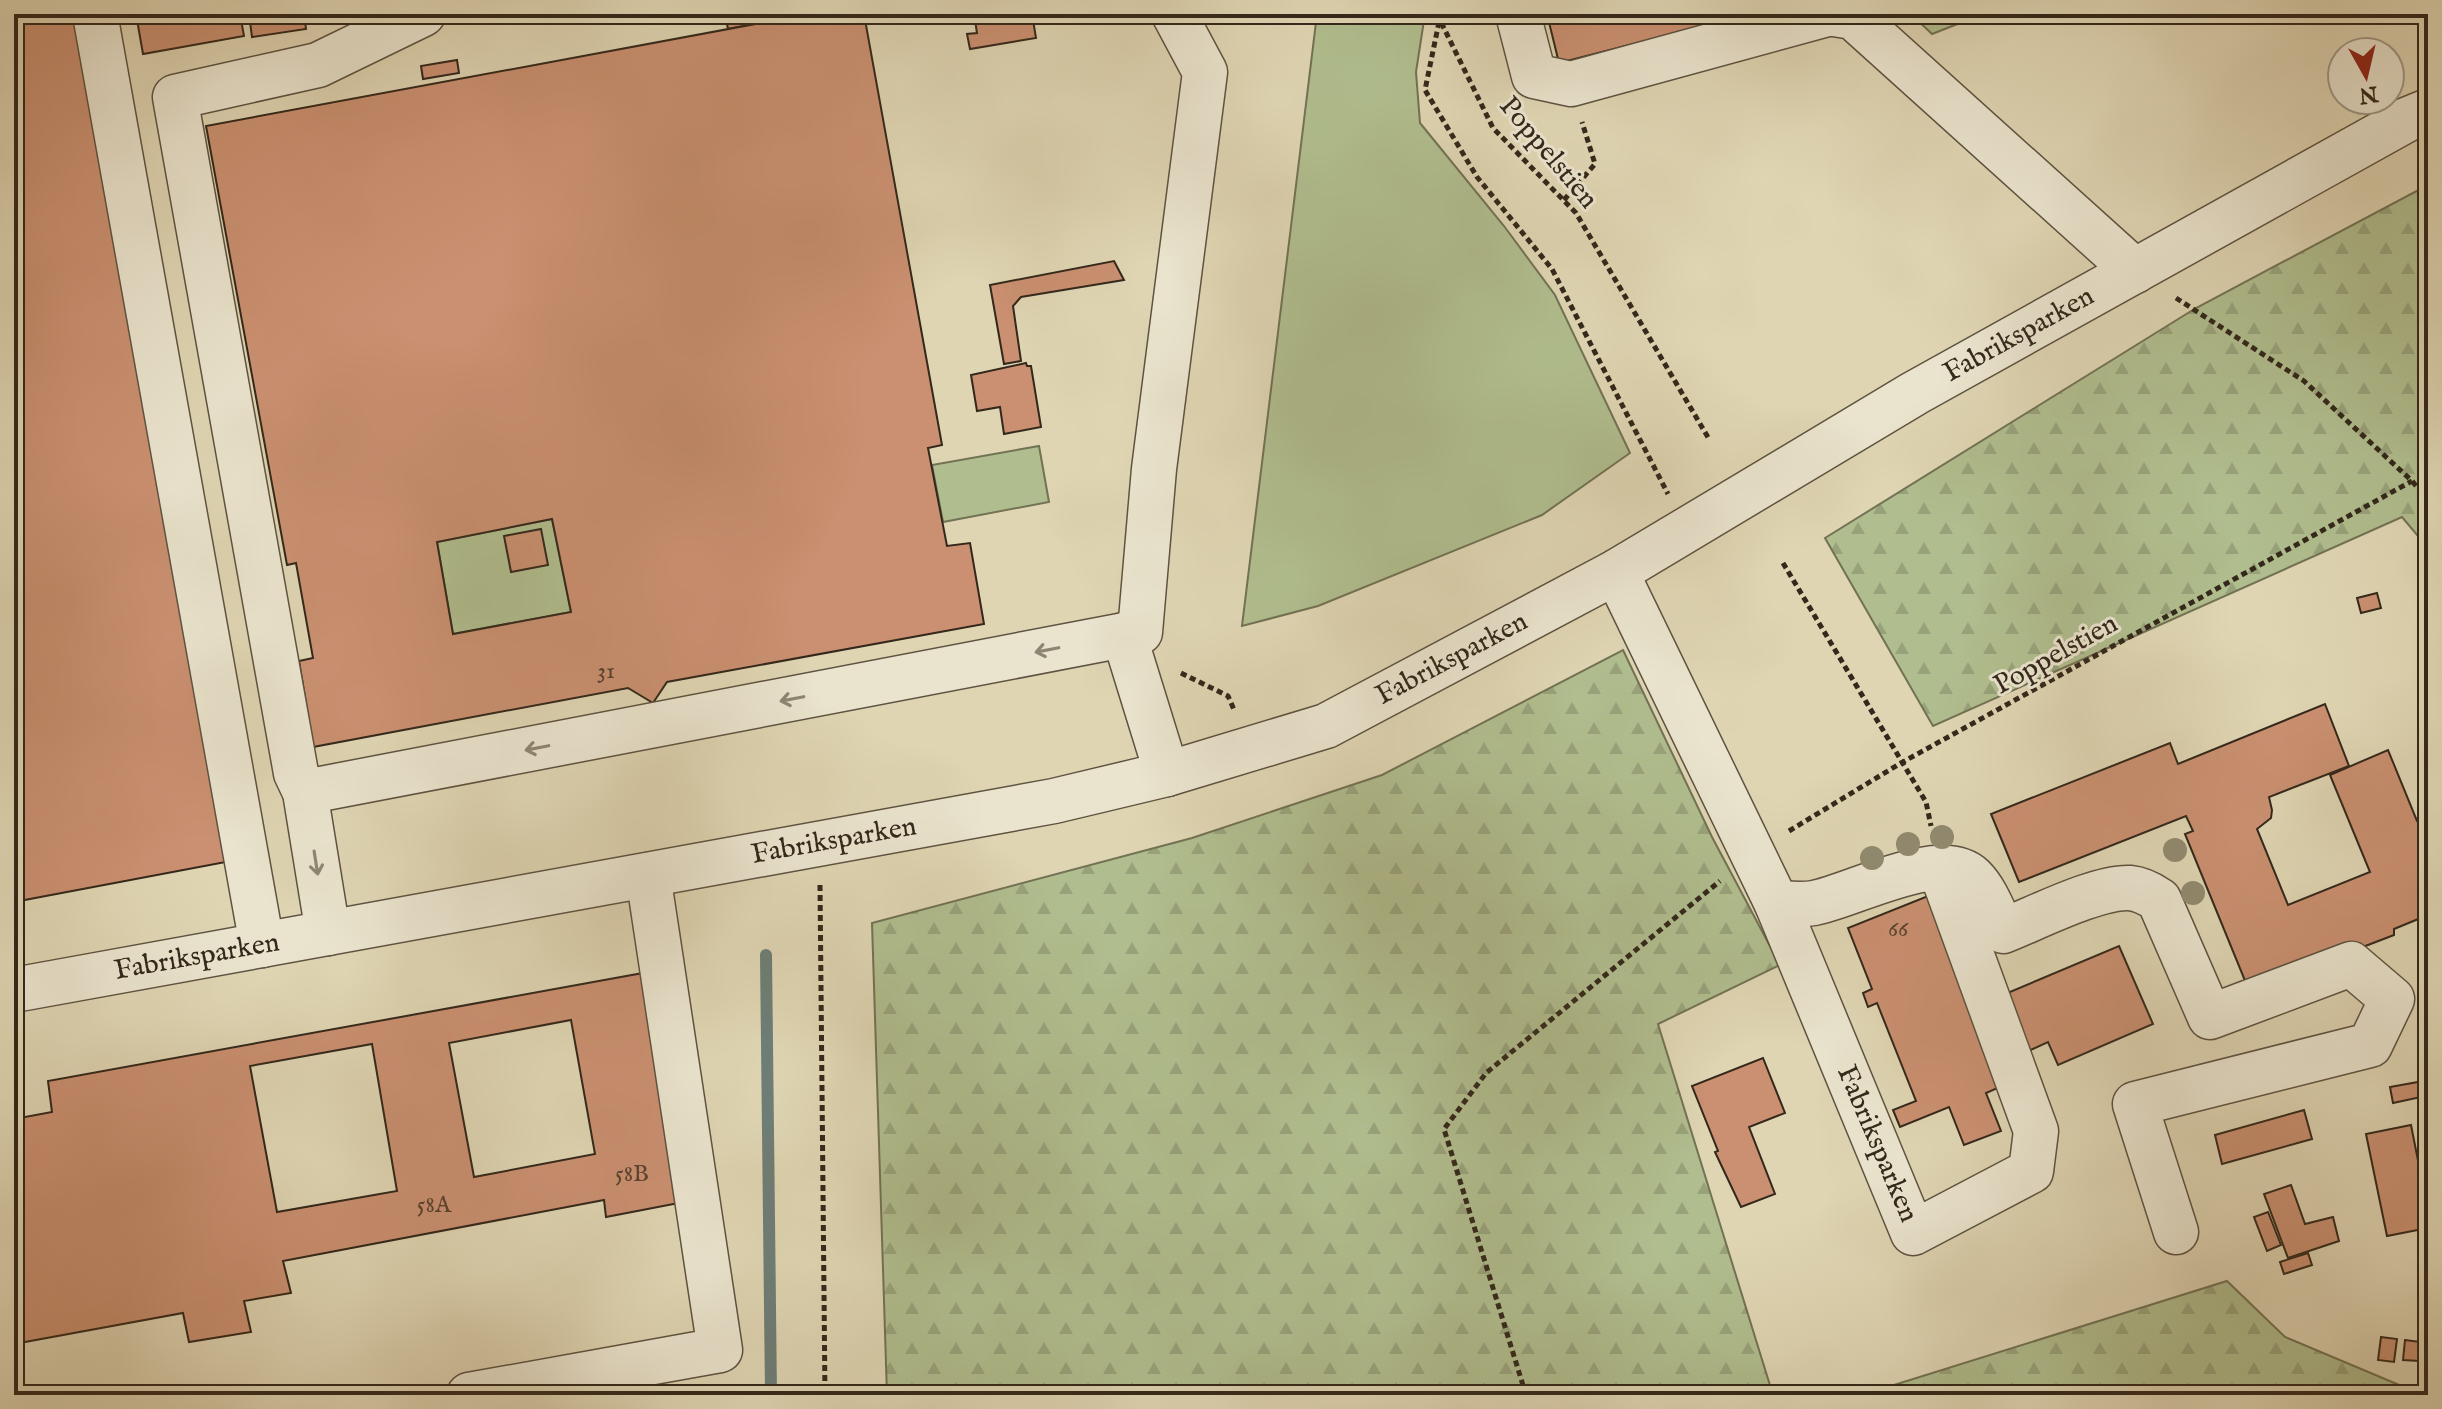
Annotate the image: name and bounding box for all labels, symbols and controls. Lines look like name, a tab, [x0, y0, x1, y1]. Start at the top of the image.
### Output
north arrow	[2326, 36, 2406, 116]
text: N	[2357, 78, 2381, 109]
street label: Poppelstien	[1491, 90, 1605, 216]
street label: Fabriksparken	[1938, 279, 2101, 391]
street label: Fabriksparken	[1370, 604, 1534, 714]
street label: Poppelstien	[1988, 607, 2124, 703]
one-way arrow	[1035, 643, 1061, 658]
house number: 31	[597, 656, 615, 687]
one-way arrow	[780, 692, 805, 707]
one-way arrow	[524, 741, 550, 756]
street label: Fabriksparken	[749, 809, 919, 873]
one-way arrow	[310, 849, 325, 875]
house number: 66	[1888, 914, 1909, 945]
street label: Fabriksparken	[112, 925, 282, 989]
street label: Fabriksparken	[1828, 1060, 1926, 1228]
house number: 58B	[615, 1159, 649, 1190]
house number: 58A	[417, 1190, 452, 1221]

